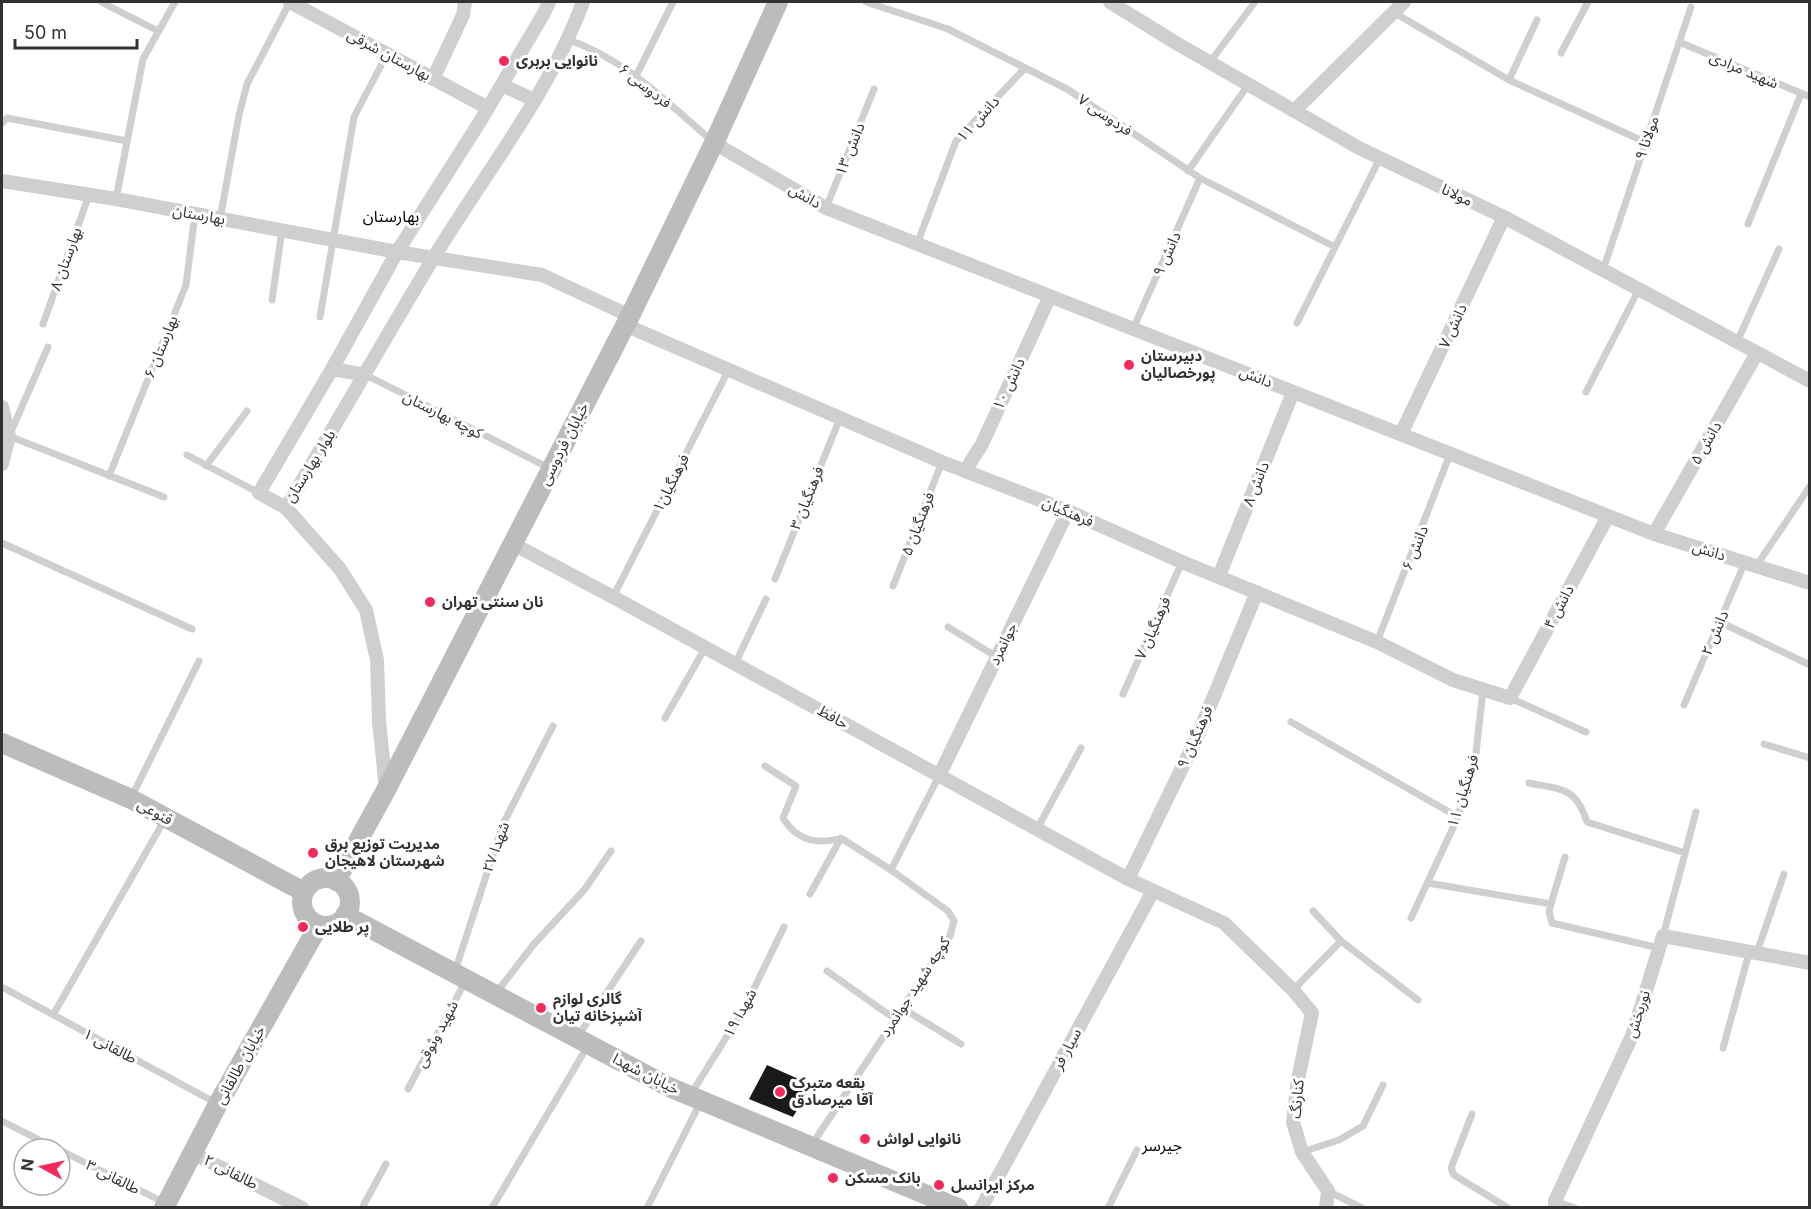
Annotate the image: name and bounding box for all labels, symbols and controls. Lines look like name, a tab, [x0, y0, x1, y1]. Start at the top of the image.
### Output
scale bar	[15, 12, 136, 50]
text: 50 m	[24, 22, 67, 43]
street label: بهارستان شرقی	[344, 25, 434, 85]
street label: شهید مرادی	[1707, 47, 1782, 93]
place label: نانوایی بربری	[516, 51, 598, 70]
marker: نانوایی بربری	[497, 54, 511, 68]
street label: فردوسی ۶	[615, 59, 676, 112]
street label: فردوسی ۷	[1074, 89, 1136, 140]
street label: دانش ۱۱	[952, 92, 1003, 146]
street label: مولانا ۹	[1630, 114, 1663, 162]
street label: دانش ۱۳	[830, 120, 869, 178]
street label: دانش	[786, 179, 825, 212]
street label: مولانا	[1439, 179, 1476, 210]
street label: بهارستان	[171, 201, 227, 228]
district label: بهارستان	[363, 206, 419, 226]
street label: بهارستان ۸	[45, 225, 86, 293]
street label: دانش ۹	[1148, 229, 1185, 279]
street label: دانش ۷	[1434, 301, 1471, 351]
street label: بهارستان ۶	[139, 313, 182, 381]
place label: دبیرستان پورخصالیان	[1141, 346, 1216, 383]
street label: دانش ۱۰	[988, 355, 1029, 413]
marker: دبیرستان پورخصالیان	[1122, 358, 1136, 372]
street label: دانش	[1237, 362, 1275, 391]
street label: کوچه بهارستان	[400, 386, 487, 444]
street label: خیابان فردوسی	[535, 399, 593, 488]
street label: دانش ۵	[1686, 418, 1725, 468]
street label: بلوار بهارستان	[280, 426, 339, 506]
street label: فرهنگیان۱	[648, 450, 693, 515]
street label: دانش ۸	[1238, 459, 1273, 509]
street label: فرهنگیان ۳	[785, 463, 828, 532]
street label: فرهنگیان ۵	[897, 489, 938, 558]
street label: فرهنگیان	[1040, 492, 1097, 531]
street label: دانش ۶	[1397, 523, 1432, 573]
street label: دانش	[1690, 536, 1728, 565]
street label: دانش ۴	[1539, 582, 1578, 632]
place label: نان سنتی تهران	[442, 592, 543, 611]
street label: فرهنگیان ۷	[1130, 593, 1175, 662]
marker: نان سنتی تهران	[423, 595, 437, 609]
street label: دانش ۲	[1697, 608, 1732, 658]
street label: جوانمرد	[984, 619, 1021, 668]
street label: حافظ	[814, 700, 852, 733]
street label: فرهنگیان ۹	[1172, 702, 1217, 771]
street label: فرهنگیان ۱۱	[1442, 752, 1483, 830]
street label: قنوعی	[134, 794, 177, 829]
street label: ۲۷ شهدا	[478, 819, 513, 875]
place label: مدیریت توزیع برق شهرستان لاهیجان	[325, 834, 445, 870]
marker: مدیریت توزیع برق شهرستان لاهیجان	[306, 846, 320, 860]
place label: پر طلایی	[315, 917, 369, 937]
marker: پر طلایی	[296, 920, 310, 934]
street label: کوچه شهید جوانمرد	[875, 932, 955, 1041]
street label: شهدا ۱۹	[719, 985, 761, 1040]
street label: نوربخش	[1621, 988, 1654, 1040]
place label: گالری لوازم آشپزخانه تیان	[553, 989, 643, 1026]
street label: شهید وثوقی	[411, 997, 462, 1071]
marker: گالری لوازم آشپزخانه تیان	[534, 1001, 548, 1015]
street label: خیابان طالقانی	[210, 1022, 269, 1107]
street label: طالقانی ۱	[80, 1024, 140, 1068]
street label: سیار فر	[1047, 1025, 1085, 1074]
street label: خیابان شهدا	[610, 1049, 683, 1099]
place label: بقعه متبرک آقا میرصادق	[792, 1073, 874, 1109]
street label: کنارنگ	[1285, 1078, 1308, 1119]
marker: بقعه متبرک آقا میرصادق	[773, 1085, 787, 1099]
place label: نانوایی لواش	[877, 1129, 961, 1148]
marker: نانوایی لواش	[858, 1132, 872, 1146]
district label: جیرسر	[1141, 1135, 1182, 1155]
north arrow	[12, 1137, 72, 1197]
street label: طالقانی ۲	[201, 1150, 261, 1193]
street label: طالقانی ۳	[83, 1155, 143, 1198]
text: N	[16, 1157, 38, 1172]
place label: بانک مسکن	[845, 1168, 921, 1187]
marker: بانک مسکن	[826, 1171, 840, 1185]
place label: مرکز ایرانسل	[951, 1175, 1035, 1194]
marker: مرکز ایرانسل	[932, 1178, 946, 1192]

